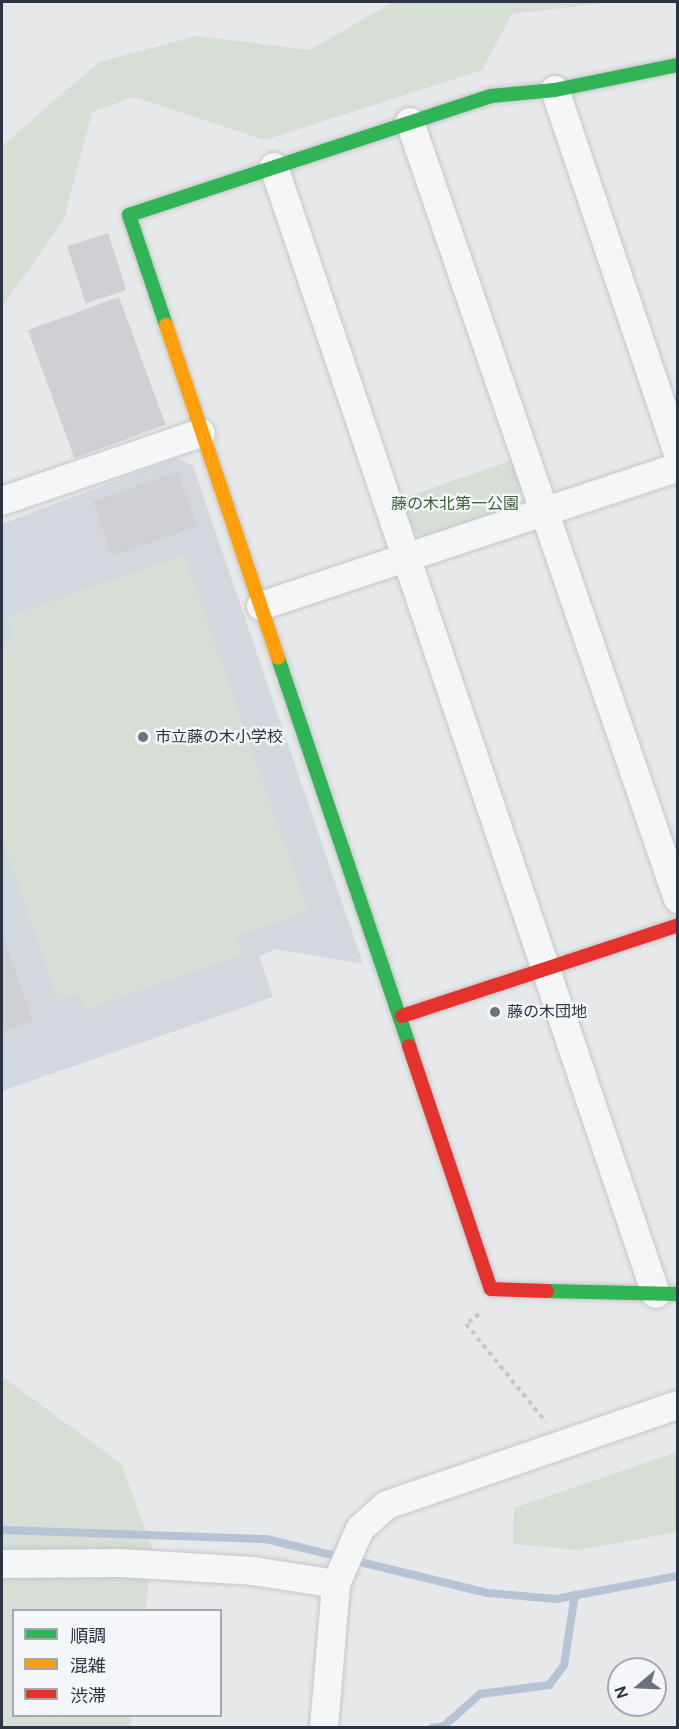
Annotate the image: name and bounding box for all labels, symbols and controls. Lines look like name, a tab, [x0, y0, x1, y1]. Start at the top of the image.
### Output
park label: 藤の木北第一公園	[391, 494, 519, 514]
place label: 市立藤の木小学校	[155, 727, 283, 747]
marker: 市立藤の木小学校	[136, 730, 150, 744]
place label: 藤の木団地	[507, 1002, 587, 1022]
marker: 藤の木団地	[488, 1005, 502, 1019]
legend	[12, 1609, 222, 1717]
text: 順調	[70, 1624, 106, 1648]
text: 混雑	[70, 1654, 106, 1678]
north arrow	[607, 1657, 667, 1717]
text: N	[610, 1683, 633, 1701]
text: 渋滞	[70, 1684, 106, 1708]

